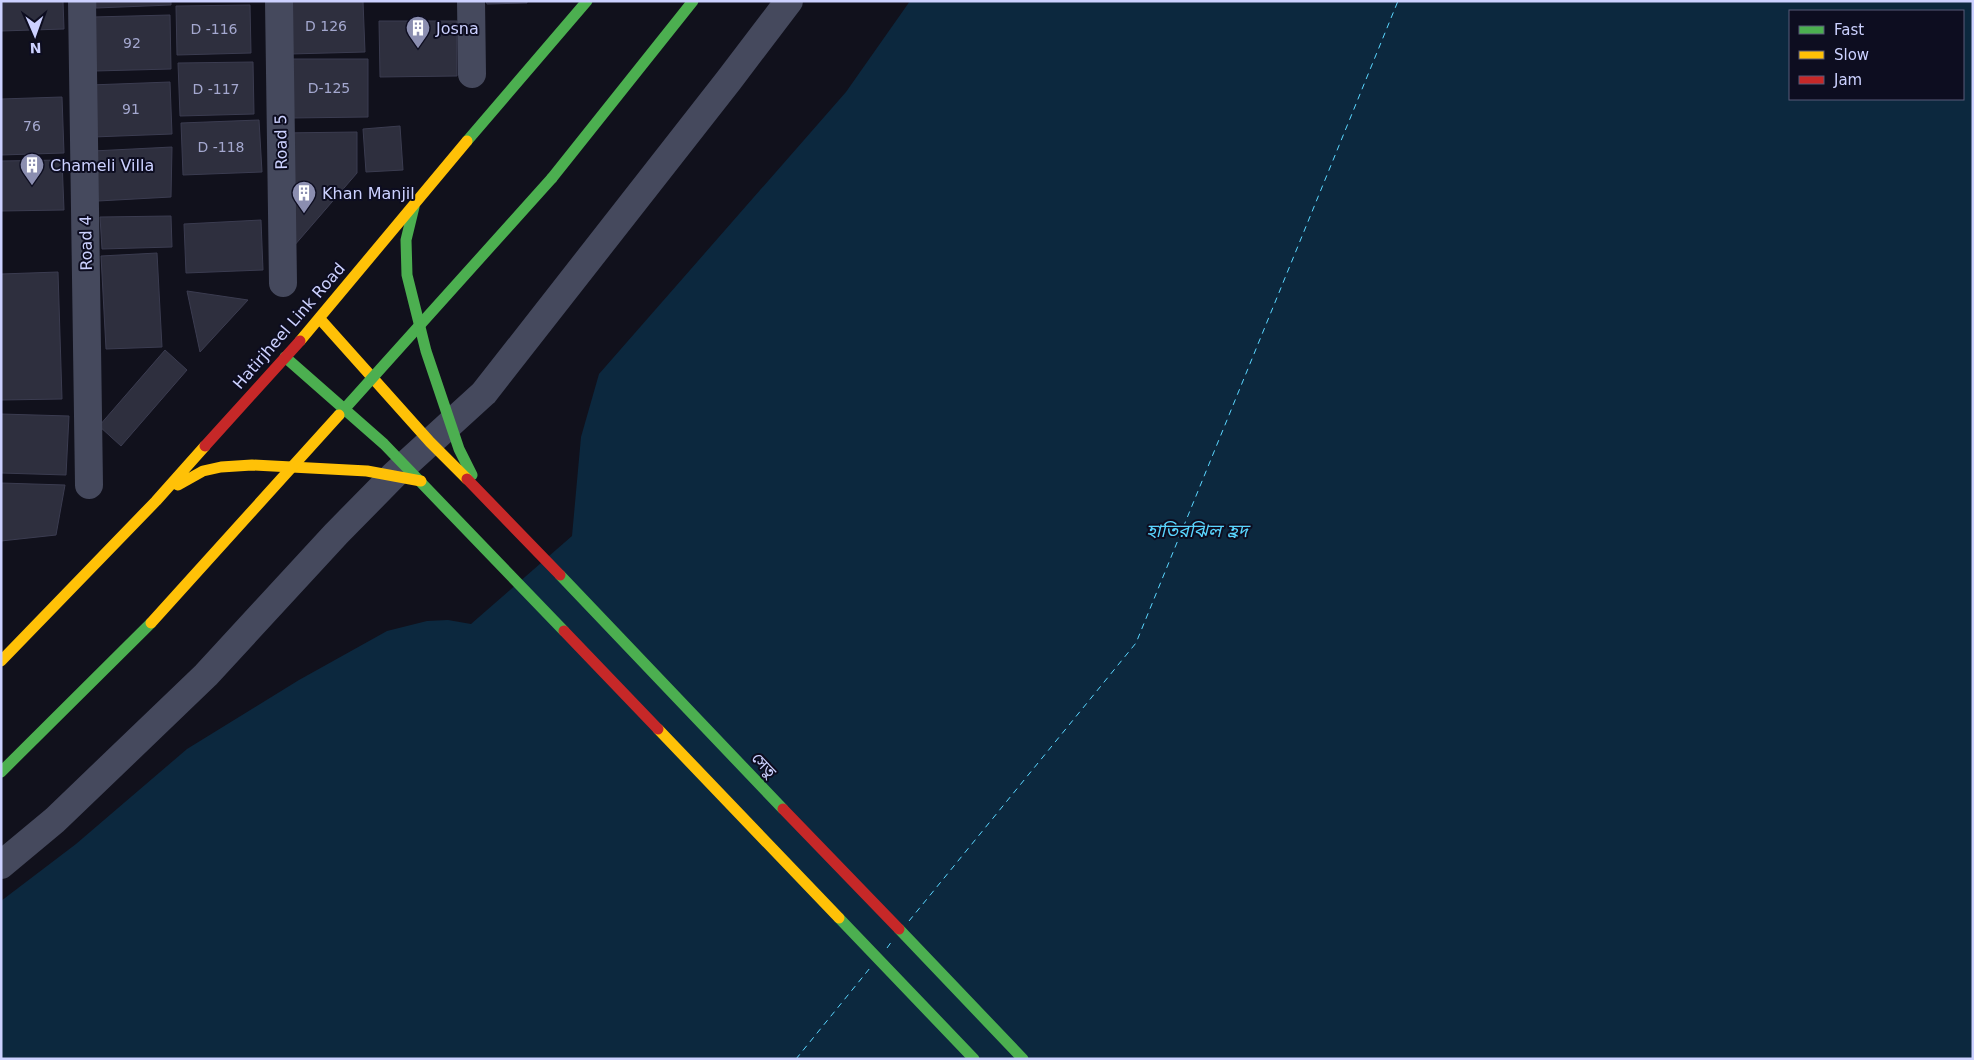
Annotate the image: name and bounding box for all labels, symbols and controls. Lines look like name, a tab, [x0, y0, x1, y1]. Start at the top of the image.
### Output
north arrow	[10, 10, 60, 60]
legend	[1789, 10, 1964, 100]
building icon: Josna	[405, 15, 431, 49]
house number: D 126	[305, 18, 347, 34]
place label: Josna	[435, 19, 479, 38]
house number: D -116	[190, 21, 238, 37]
text: Fast	[1834, 21, 1864, 39]
house number: 92	[123, 35, 141, 51]
text: N	[29, 40, 42, 56]
text: Slow	[1834, 46, 1869, 64]
text: Jam	[1833, 71, 1862, 89]
house number: D-125	[308, 80, 350, 96]
house number: D -117	[192, 81, 240, 97]
house number: 91	[122, 101, 140, 117]
street label: Road 5	[271, 114, 291, 170]
house number: 76	[23, 118, 41, 134]
house number: D -118	[197, 139, 245, 155]
building icon: Chameli Villa	[19, 152, 45, 186]
place label: Chameli Villa	[50, 156, 154, 175]
building icon: Khan Manjil	[291, 180, 317, 214]
place label: Khan Manjil	[322, 184, 415, 203]
street label: Road 4	[76, 215, 96, 271]
street label: Hatirjheel Link Road	[229, 259, 349, 393]
water label: হাতিরঝিল হ্রদ	[1146, 520, 1251, 541]
street label: সেতু	[748, 749, 781, 782]

